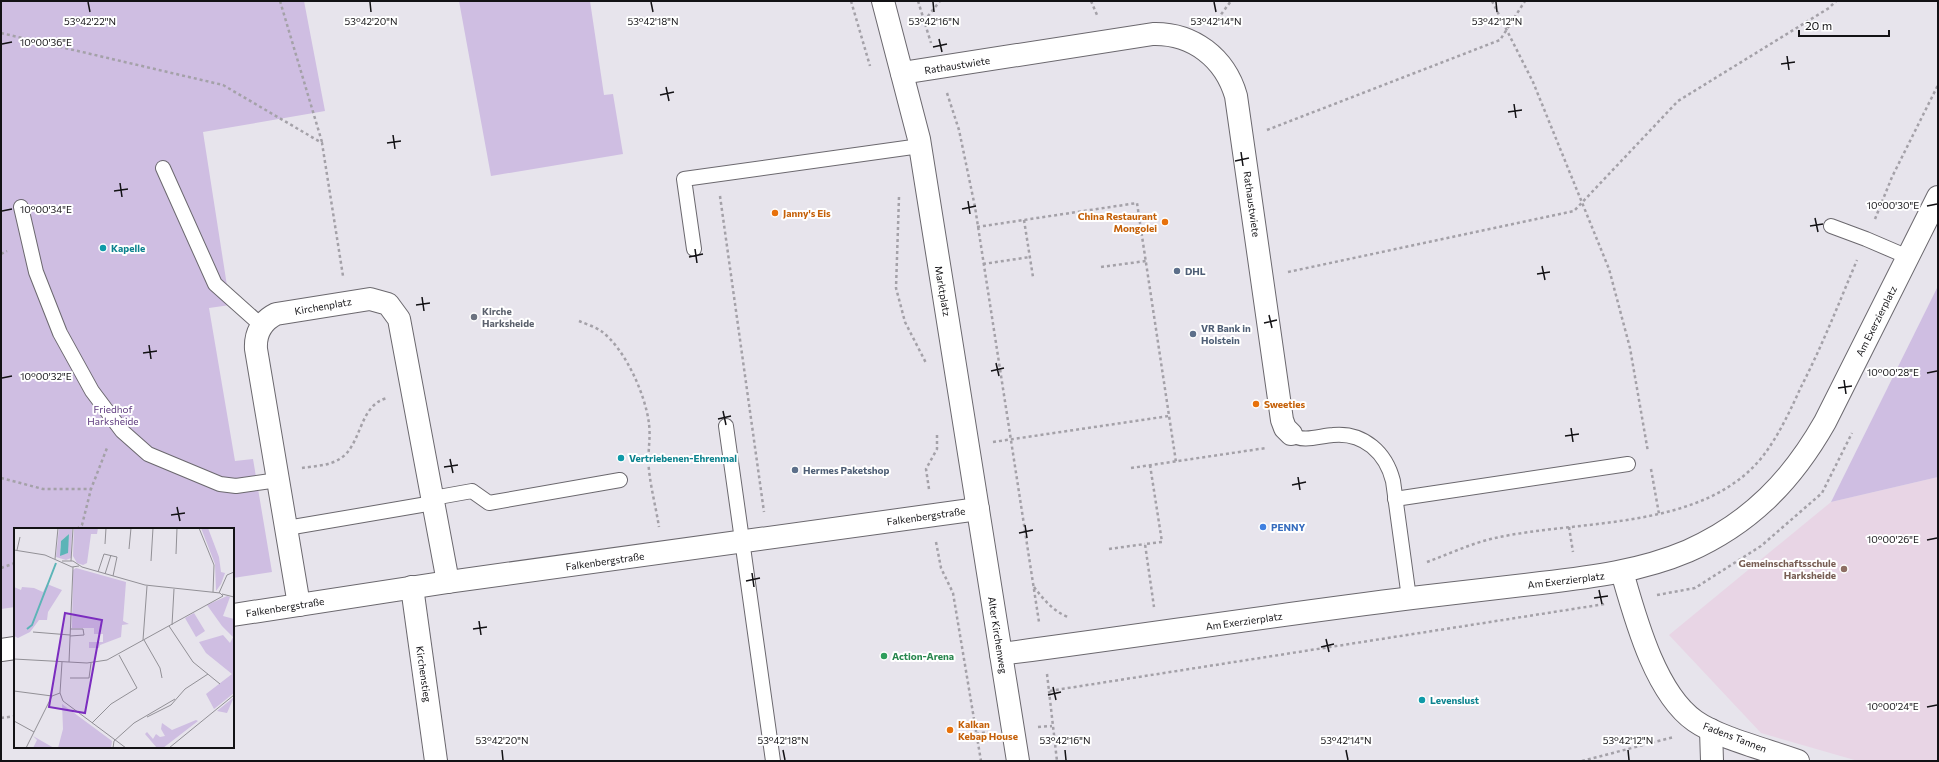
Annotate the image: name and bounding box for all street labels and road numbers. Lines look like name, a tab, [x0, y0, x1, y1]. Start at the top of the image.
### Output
street label: Rathaustwiete	[923, 54, 991, 76]
street label: Rathaustwiete	[1241, 170, 1263, 238]
street label: Marktplatz	[933, 265, 953, 317]
street label: Am Exerzierplatz	[1853, 284, 1899, 358]
street label: Kirchenplatz	[294, 295, 352, 317]
street label: Falkenbergstraße	[886, 505, 966, 527]
street label: Falkenbergstraße	[565, 550, 645, 572]
street label: Am Exerzierplatz	[1527, 569, 1605, 591]
street label: Falkenbergstraße	[245, 595, 325, 619]
street label: Alter Kirchenweg	[986, 596, 1010, 675]
street label: Am Exerzierplatz	[1205, 610, 1283, 632]
street label: Kirchenstieg	[414, 645, 434, 703]
street label: Fadens Tannen	[1701, 719, 1769, 755]

